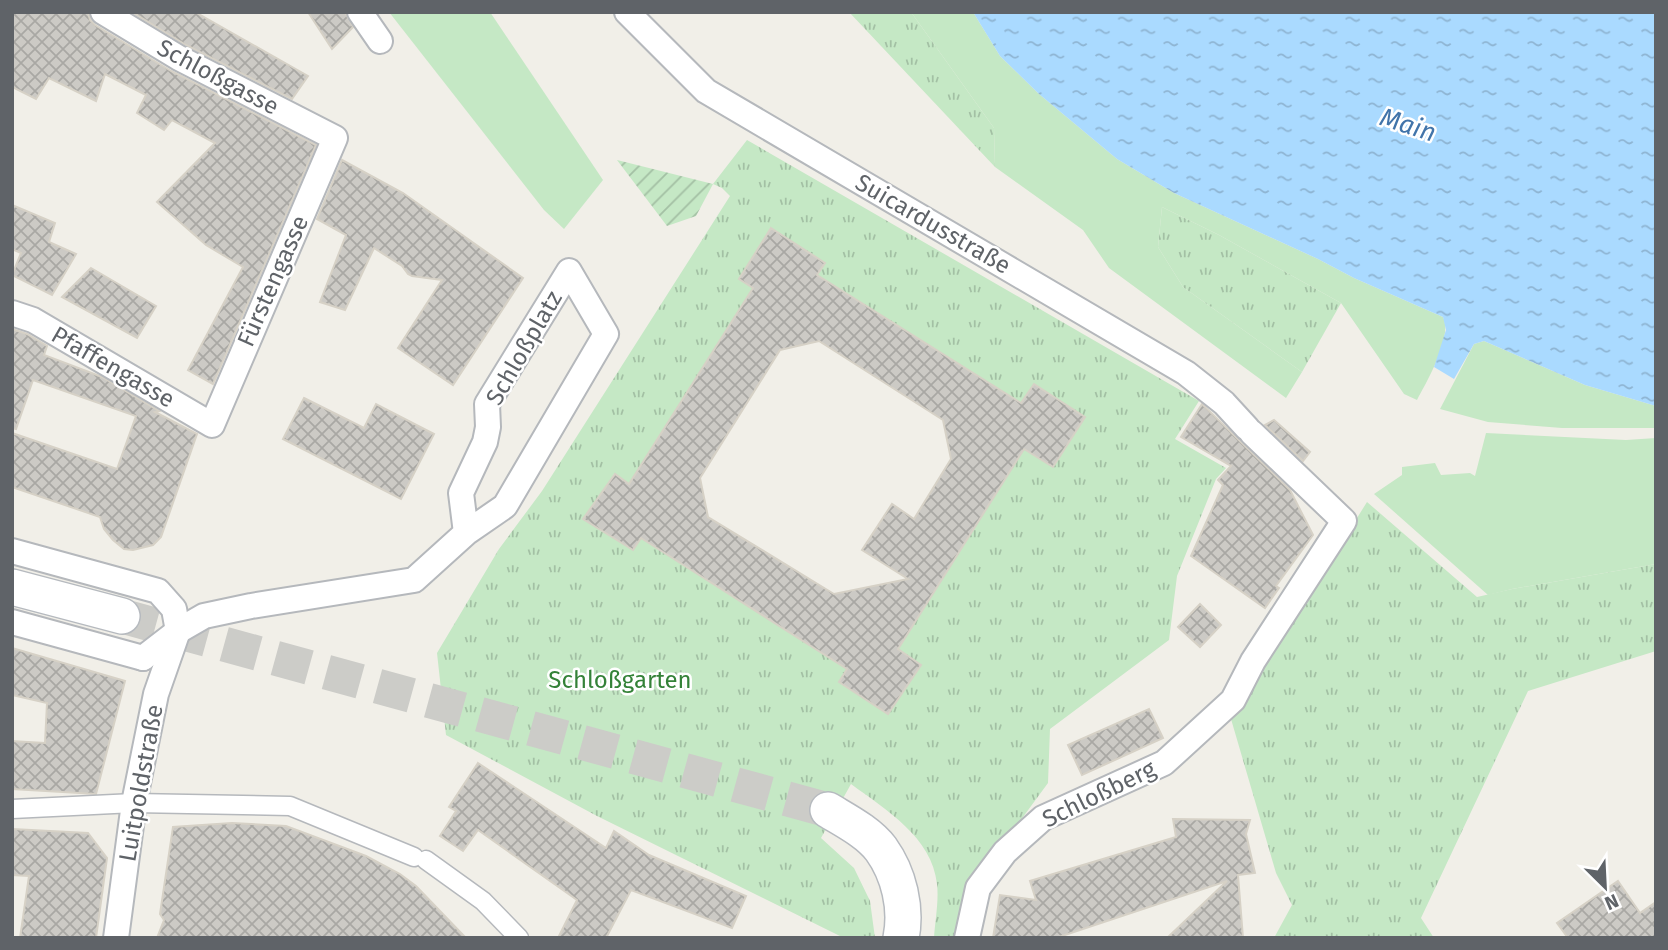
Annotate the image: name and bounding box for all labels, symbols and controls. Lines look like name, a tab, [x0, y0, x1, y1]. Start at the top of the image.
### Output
street label: Schloßgasse	[152, 33, 284, 121]
water label: Main	[1376, 101, 1440, 149]
street label: Suicardusstraße	[850, 168, 1016, 280]
street label: Fürstengasse	[232, 211, 314, 351]
street label: Schloßplatz	[480, 286, 568, 410]
street label: Pfaffengasse	[46, 321, 180, 413]
park label: Schloßgarten	[548, 666, 692, 694]
street label: Luitpoldstraße	[113, 702, 169, 864]
street label: Schloßberg	[1038, 754, 1161, 833]
north arrow	[1570, 852, 1640, 922]
text: N	[1601, 889, 1622, 915]

